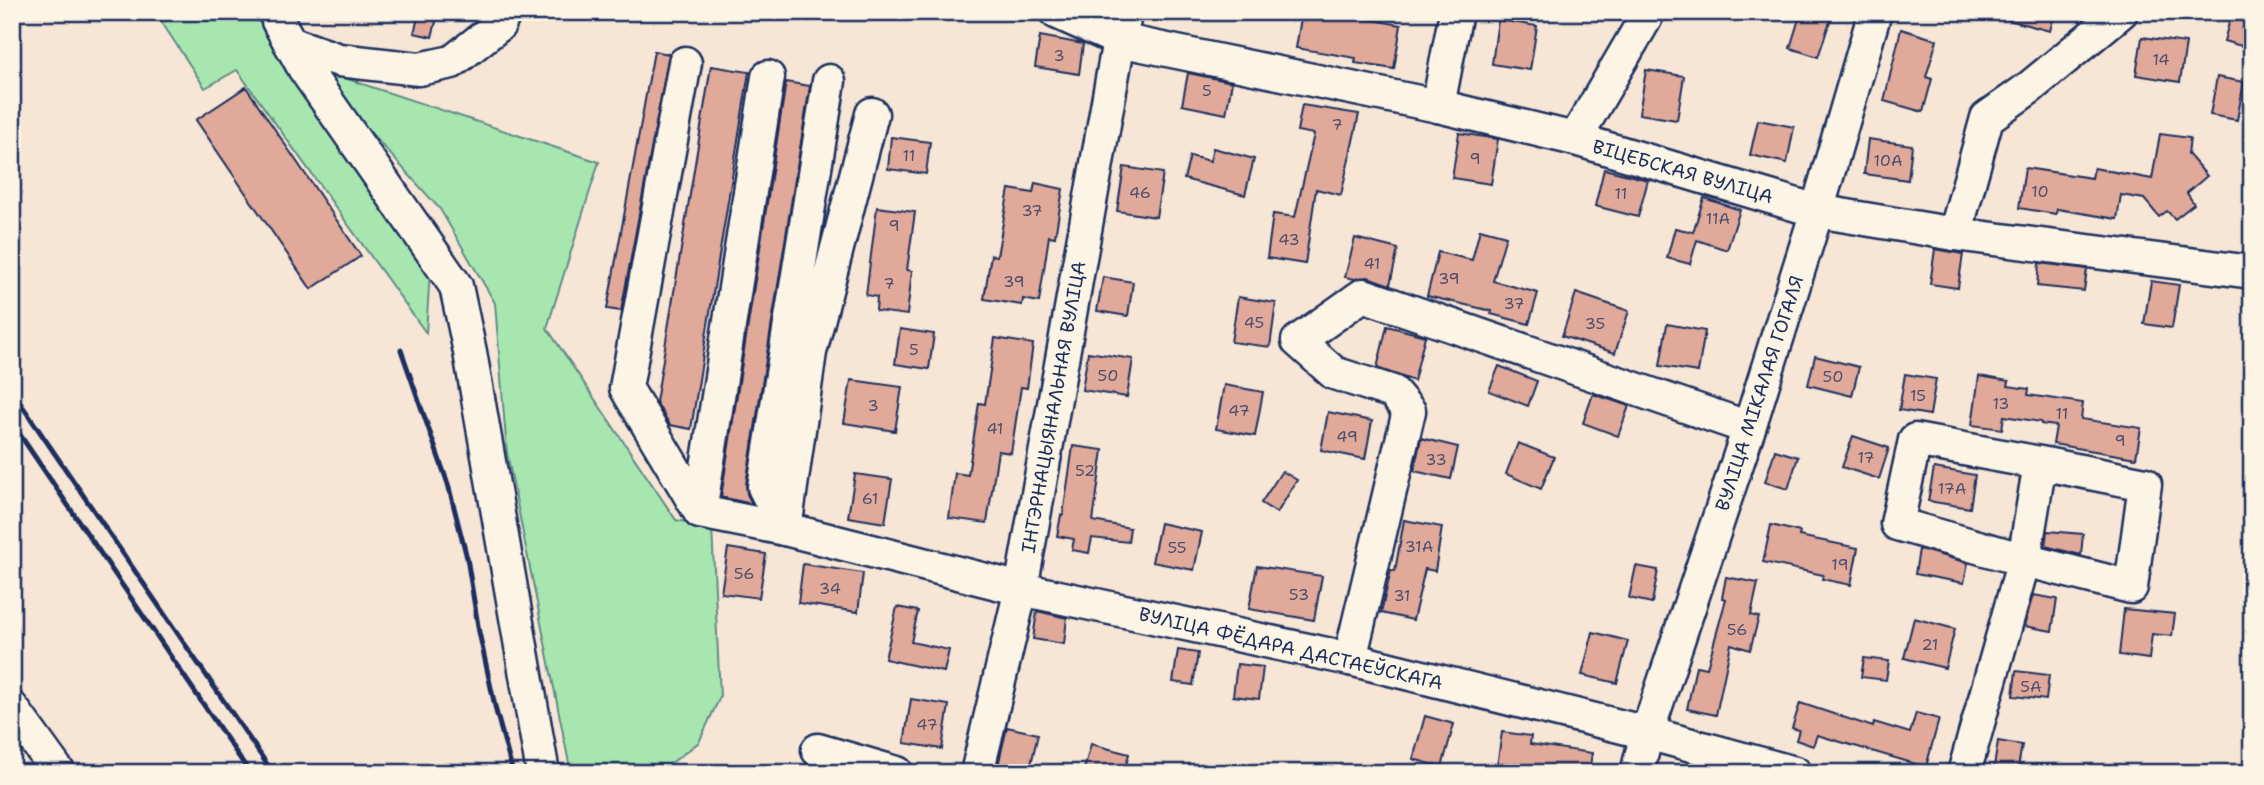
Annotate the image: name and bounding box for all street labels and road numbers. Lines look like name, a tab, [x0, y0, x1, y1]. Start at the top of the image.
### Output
street label: ВІЦЕБСКАЯ ВУЛІЦА	[1590, 134, 1776, 209]
street label: ІНТЭРНАЦЫЯНАЛЬНАЯ ВУЛІЦА	[1015, 259, 1092, 555]
street label: ВУЛІЦА МІКАЛАЯ ГОГАЛЯ	[1710, 272, 1809, 514]
street label: ВУЛІЦА ФЁДАРА ДАСТАЕЎСКАГА	[1137, 601, 1445, 696]

